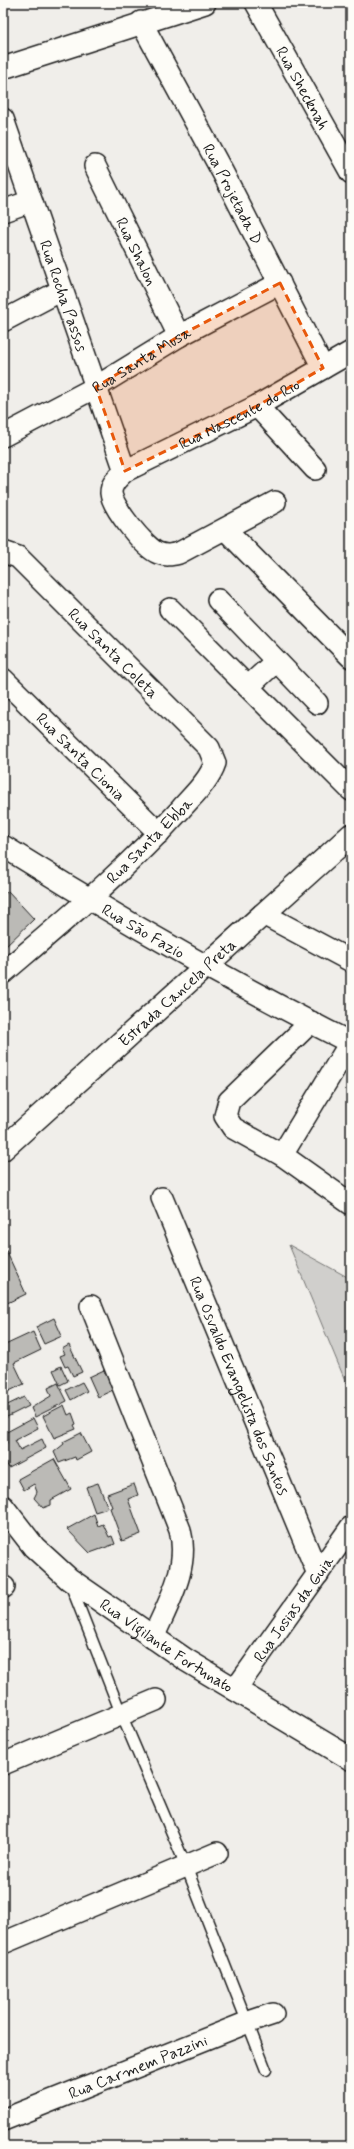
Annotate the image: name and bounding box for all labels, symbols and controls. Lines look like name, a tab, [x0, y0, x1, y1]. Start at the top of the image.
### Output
street label: Rua Shecknah	[270, 43, 334, 134]
street label: Rua Projetada D	[197, 140, 267, 248]
street label: Rua Shalon	[110, 214, 161, 290]
street label: Rua Rocha Passos	[34, 238, 92, 355]
street label: Rua Santa Musa	[88, 322, 195, 399]
street label: Rua Nascente do Rio	[175, 375, 304, 455]
street label: Rua Santa Coleta	[63, 604, 162, 703]
street label: Rua Santa Cionia	[31, 709, 130, 806]
street label: Rua Santa Ebba	[102, 793, 198, 889]
street label: Rua São Fazio	[97, 900, 188, 964]
street label: Estrada Cancela Preta	[114, 935, 241, 1052]
street label: Rua Osvaldo Evangelista dos Santos	[184, 1273, 293, 1499]
street label: Rua Josias da Guia	[249, 1552, 339, 1667]
street label: Rua Vigilante Fortunato	[95, 1594, 237, 1698]
street label: Rua Carmem Pazzini	[66, 2030, 211, 2105]

